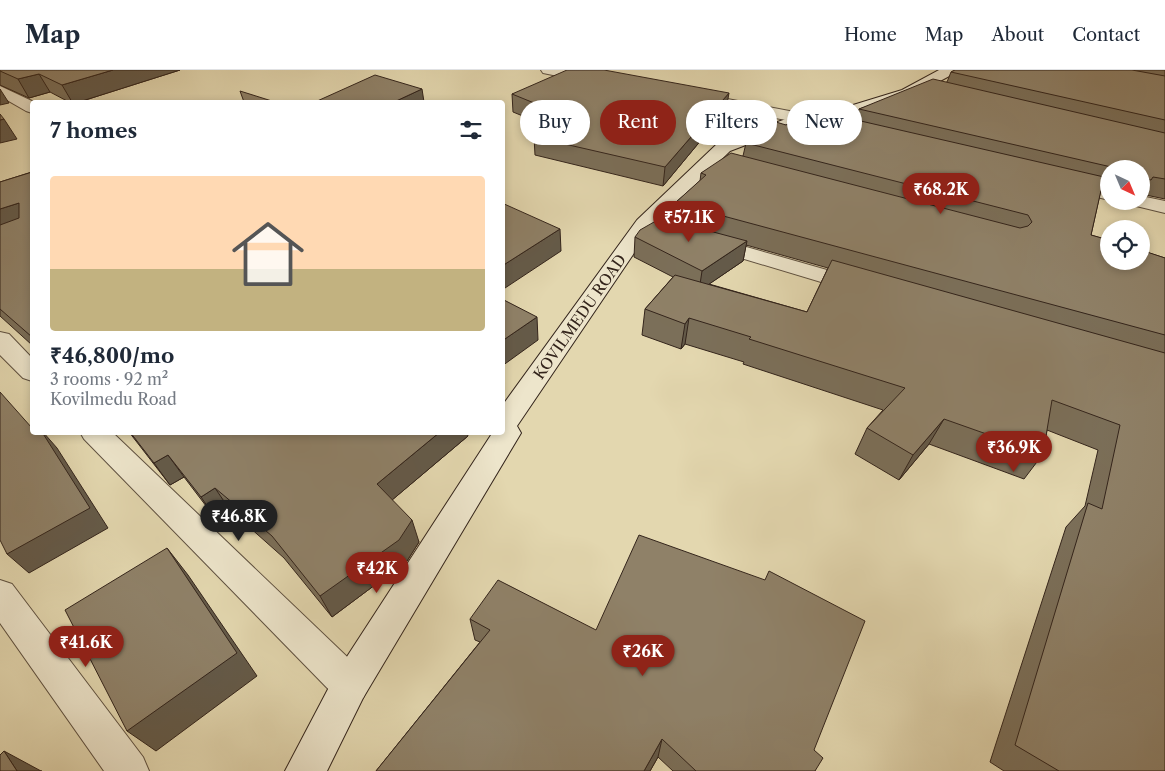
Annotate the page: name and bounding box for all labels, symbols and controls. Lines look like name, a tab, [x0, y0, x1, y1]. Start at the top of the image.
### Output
text: Map	[25, 20, 80, 49]
text: Home	[844, 24, 897, 46]
text: Map	[925, 24, 963, 46]
text: About	[991, 24, 1044, 46]
text: Contact	[1072, 24, 1140, 46]
chip: Buy	[520, 100, 590, 145]
chip: Rent	[600, 100, 676, 145]
chip: Filters	[686, 100, 777, 145]
chip: New	[787, 100, 862, 145]
icon: filters	[457, 116, 485, 144]
text: 7 homes	[50, 118, 137, 143]
north arrow	[1100, 160, 1150, 210]
map controls	[1100, 160, 1150, 270]
pin: ₹68.2K	[900, 172, 982, 215]
text: ₹68.2K	[913, 179, 969, 199]
pin: ₹57.1K	[648, 200, 730, 243]
text: ₹57.1K	[664, 207, 714, 227]
icon: home	[223, 209, 313, 299]
button: locate	[1100, 220, 1150, 270]
street label: KOVILMEDU ROAD	[529, 251, 630, 383]
text: ₹46,800/mo	[50, 343, 174, 368]
text: 3 rooms · 92 m²	[50, 369, 168, 389]
text: Kovilmedu Road	[50, 389, 177, 409]
pin: ₹36.9K	[973, 430, 1055, 473]
text: ₹36.9K	[987, 437, 1041, 457]
pin: ₹46.8K	[198, 500, 280, 542]
text: ₹46.8K	[211, 506, 267, 526]
pin: ₹42K	[347, 552, 407, 594]
text: ₹42K	[357, 558, 397, 578]
pin: ₹41.6K	[45, 626, 127, 668]
text: ₹41.6K	[60, 632, 112, 652]
pin: ₹26K	[613, 634, 673, 677]
text: ₹26K	[623, 641, 663, 661]

